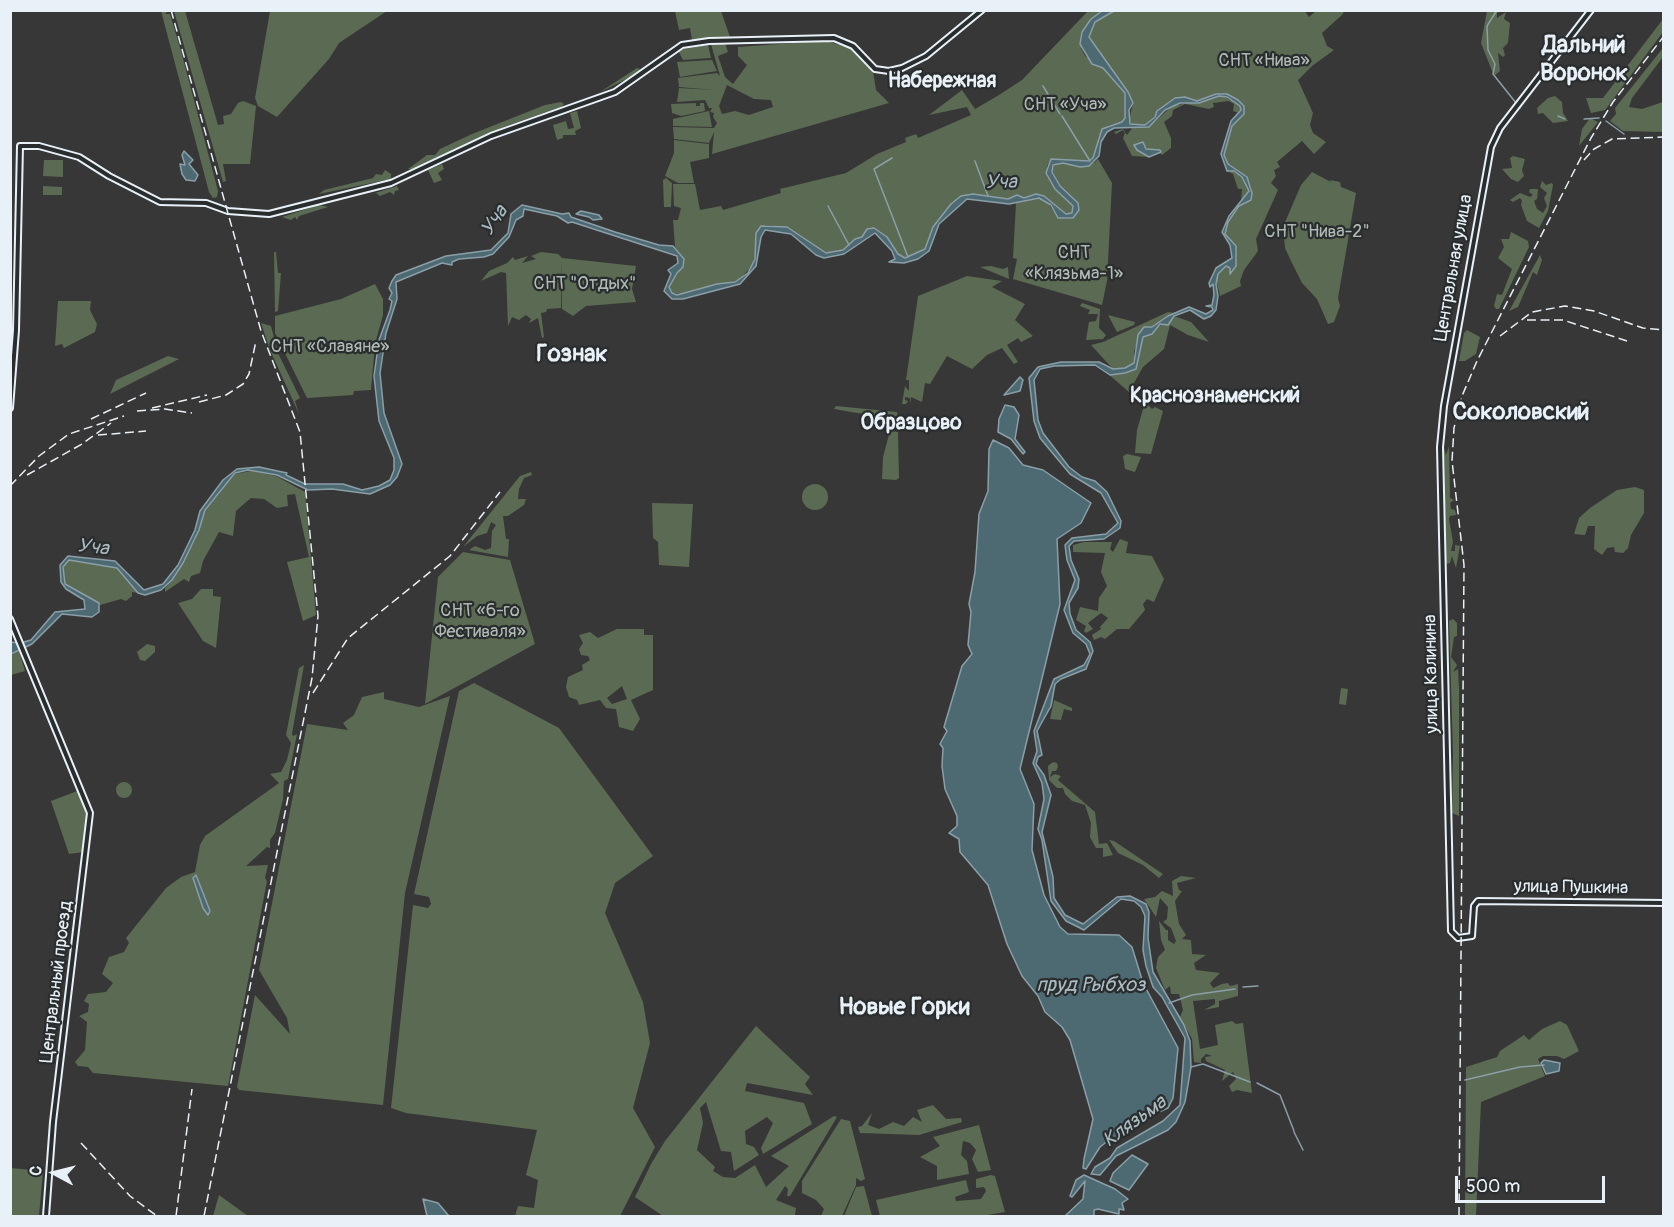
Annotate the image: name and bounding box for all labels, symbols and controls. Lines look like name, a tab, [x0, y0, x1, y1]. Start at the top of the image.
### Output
district label: Дальний Воронок	[1540, 32, 1628, 88]
park label: СНТ «Нива»	[1218, 50, 1310, 72]
district label: Набережная	[888, 69, 996, 95]
park label: СНТ «Уча»	[1024, 94, 1106, 116]
water label: Уча	[985, 171, 1017, 195]
street label: Центральная улица	[1430, 193, 1478, 343]
water label: Уча	[476, 201, 514, 241]
park label: СНТ "Нива-2"	[1264, 221, 1370, 243]
park label: СНТ «Клязьма-1»	[1025, 242, 1123, 284]
park label: СНТ "Отдых"	[534, 273, 636, 295]
park label: СНТ «Славяне»	[271, 336, 389, 358]
district label: Гознак	[536, 341, 608, 369]
district label: Краснознаменский	[1130, 384, 1300, 410]
district label: Соколовский	[1452, 399, 1590, 427]
district label: Образцово	[860, 411, 962, 437]
water label: Уча	[76, 534, 110, 562]
park label: СНТ «6-го Фестиваля»	[434, 600, 526, 642]
street label: улица Калинина	[1420, 614, 1444, 734]
street label: улица Пушкина	[1514, 876, 1628, 900]
street label: Центральный проезд	[36, 900, 78, 1064]
water label: пруд Рыбхоз	[1036, 974, 1146, 998]
district label: Новые Горки	[838, 994, 970, 1022]
water label: Клязьма	[1099, 1091, 1171, 1153]
north arrow	[24, 1143, 84, 1203]
scale bar	[1458, 1164, 1608, 1202]
text: С	[26, 1165, 47, 1177]
text: 500 m	[1466, 1175, 1520, 1198]

